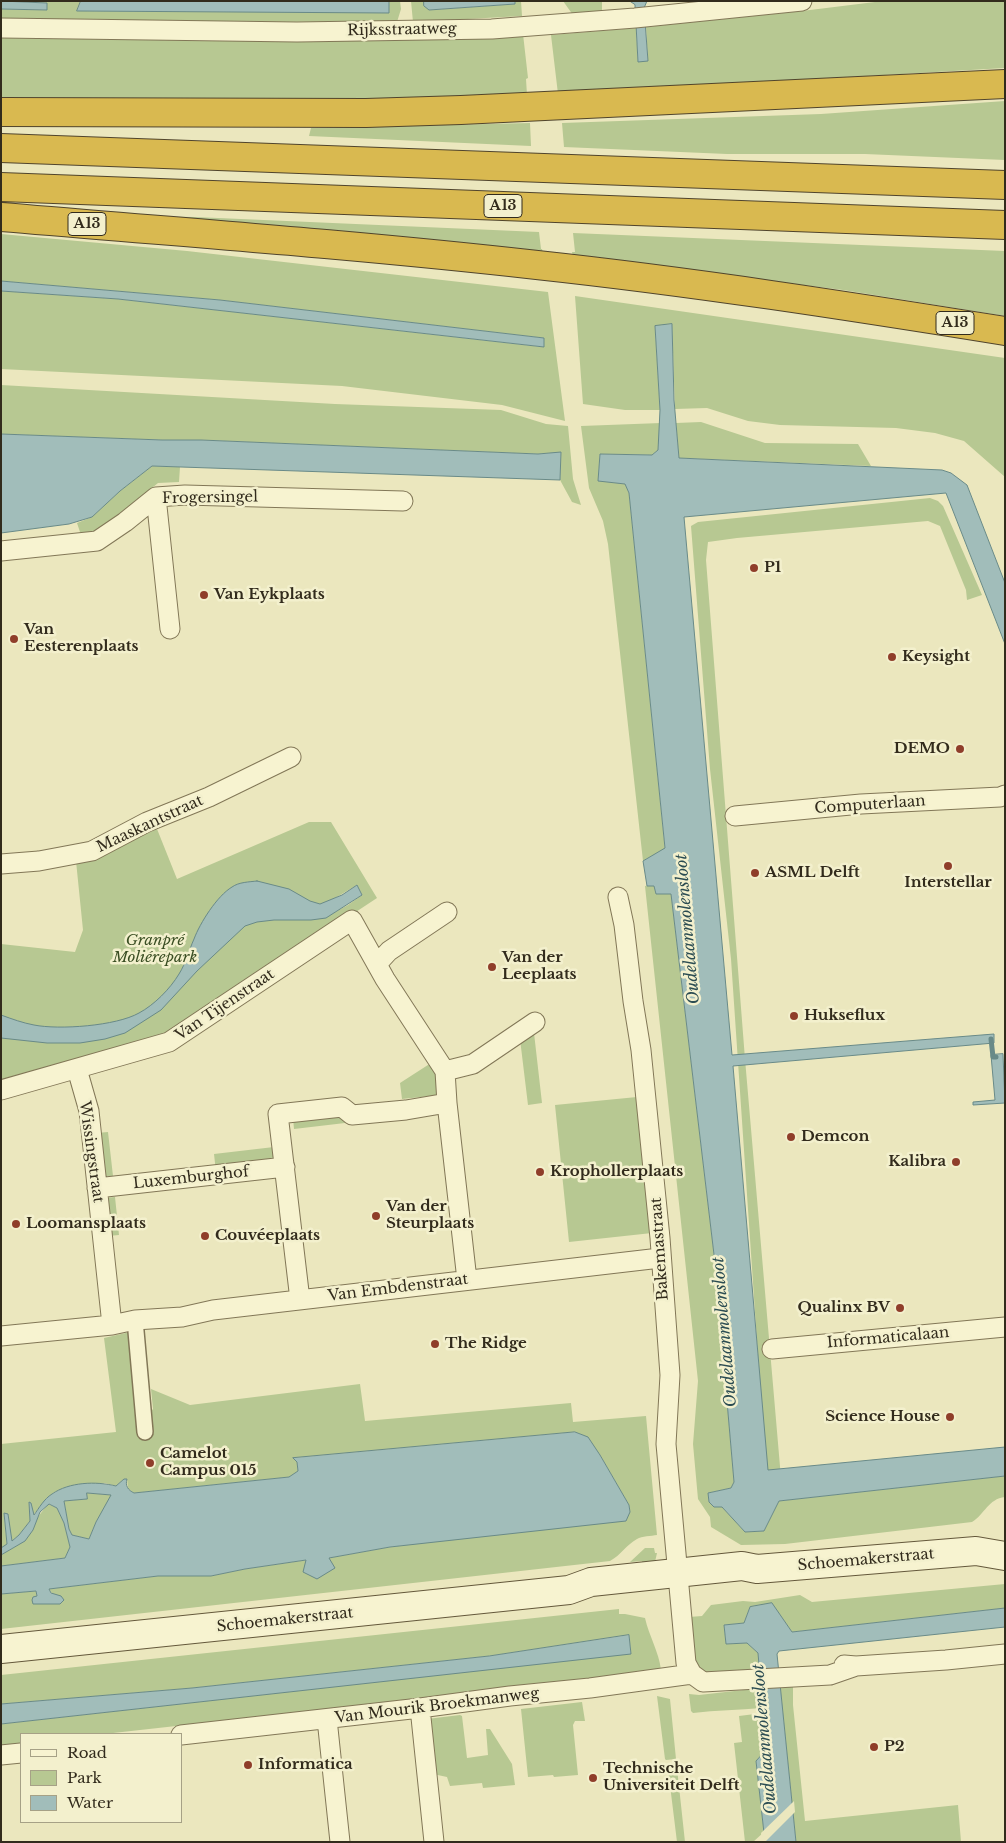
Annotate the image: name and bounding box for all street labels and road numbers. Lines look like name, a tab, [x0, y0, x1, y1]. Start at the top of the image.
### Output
street label: Rijksstraatweg	[347, 20, 457, 40]
road number: A13	[484, 195, 522, 218]
road number: A13	[68, 212, 106, 235]
road number: A13	[936, 312, 974, 334]
street label: Frogersingel	[162, 488, 258, 508]
street label: Maaskantstraat	[94, 791, 206, 857]
street label: Computerlaan	[814, 792, 926, 818]
street label: Van Tijenstraat	[172, 965, 278, 1045]
street label: Wissingstraat	[75, 1100, 107, 1204]
street label: Luxemburghof	[132, 1163, 250, 1193]
street label: Bakemastraat	[647, 1197, 673, 1301]
street label: Van Embdenstraat	[327, 1270, 469, 1306]
street label: Informaticalaan	[826, 1324, 950, 1352]
street label: Schoemakerstraat	[797, 1545, 935, 1575]
street label: Schoemakerstraat	[216, 1604, 354, 1636]
street label: Van Mourik Broekmanweg	[334, 1685, 540, 1727]

